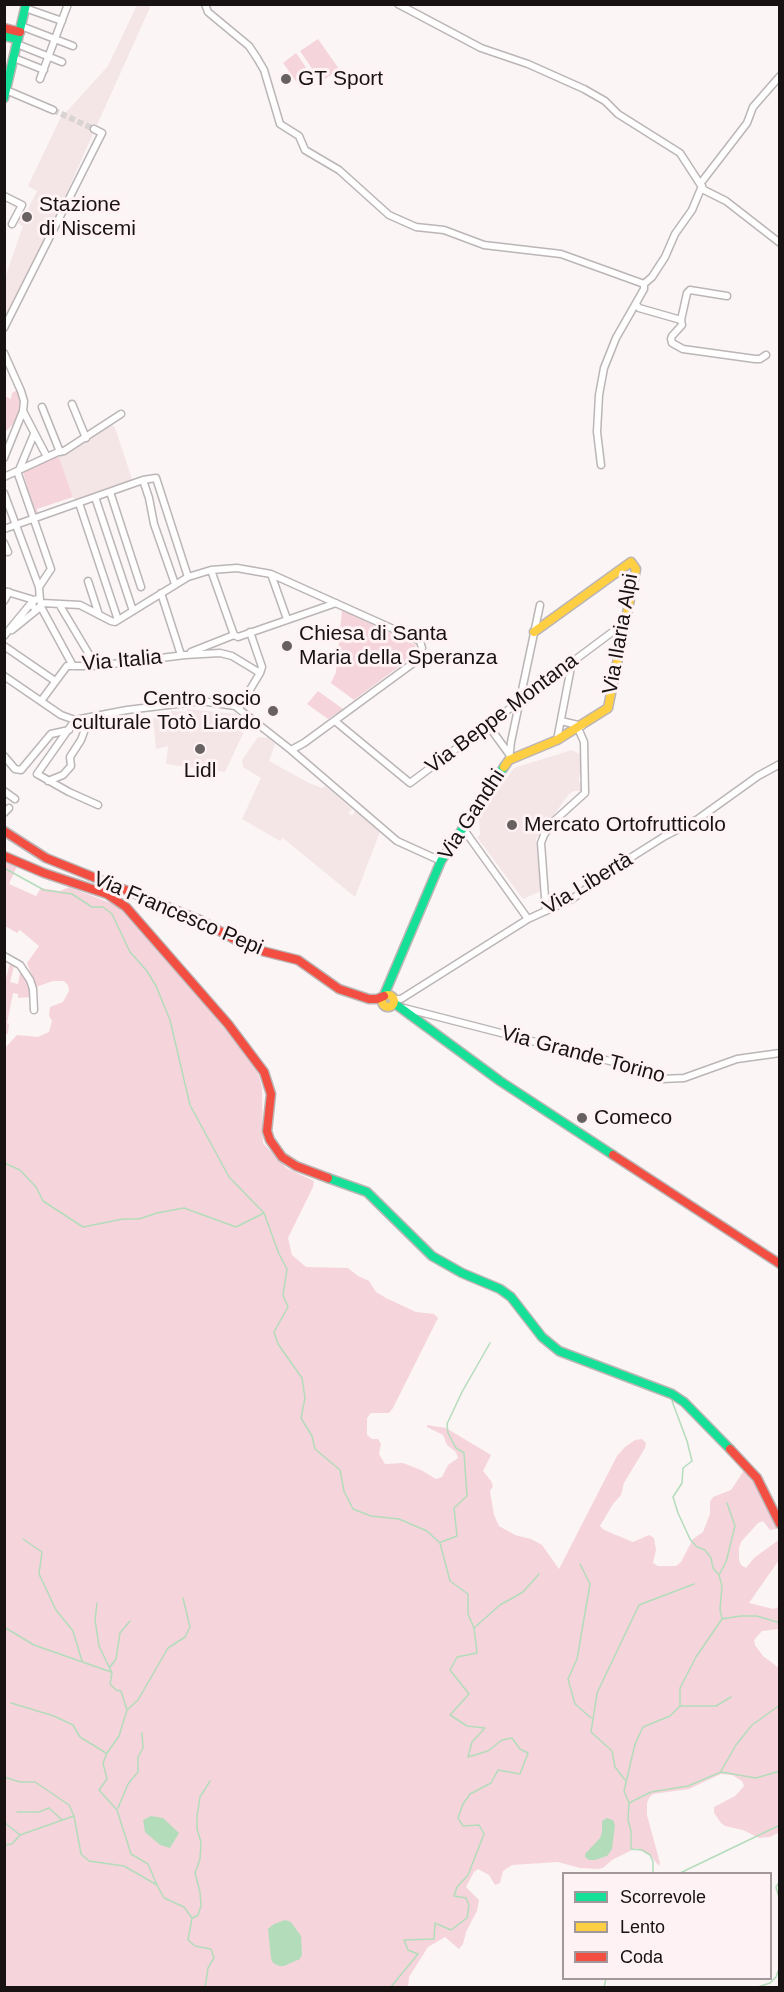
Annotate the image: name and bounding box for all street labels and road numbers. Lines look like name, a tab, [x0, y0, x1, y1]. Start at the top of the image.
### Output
street label: Via Ilaria Alpi	[598, 572, 644, 696]
street label: Via Italia	[81, 645, 163, 677]
street label: Via Beppe Montana	[421, 649, 583, 779]
street label: Via Gandhi	[433, 765, 511, 865]
street label: Via Libertà	[539, 847, 637, 921]
street label: Via Francesco Pepi	[89, 867, 267, 961]
street label: Via Grande Torino	[498, 1021, 668, 1089]

